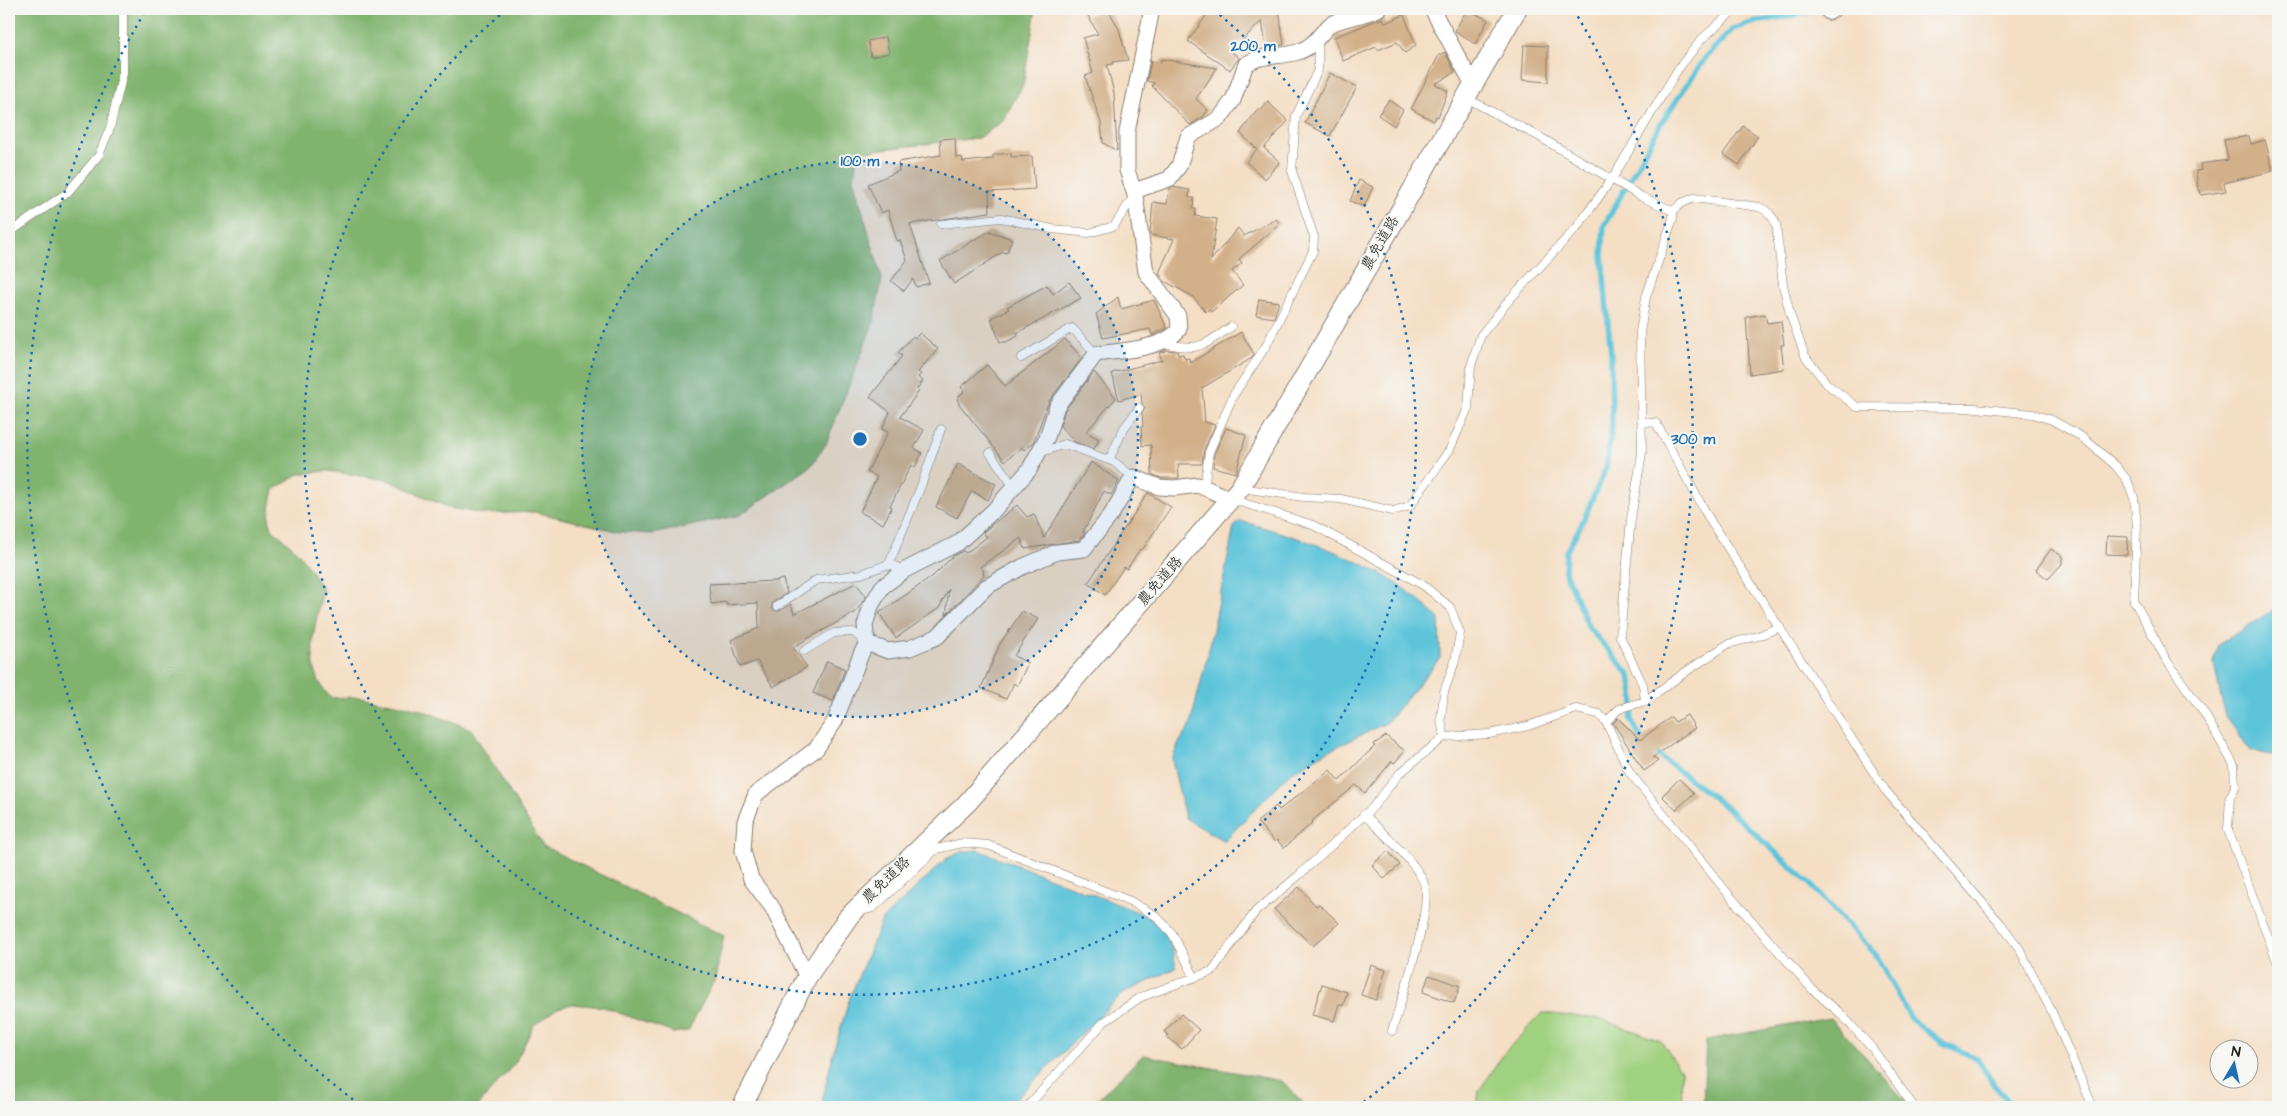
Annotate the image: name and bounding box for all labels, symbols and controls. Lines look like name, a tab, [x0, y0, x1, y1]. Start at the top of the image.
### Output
text: 200 m	[1229, 36, 1276, 57]
text: 100 m	[841, 151, 880, 172]
street label: 農免道路	[1356, 212, 1404, 274]
text: 300 m	[1670, 429, 1715, 450]
centre of rings	[851, 430, 869, 448]
street label: 農免道路	[1132, 551, 1188, 611]
street label: 農免道路	[857, 852, 915, 908]
north arrow	[2210, 1038, 2260, 1088]
text: N	[2230, 1042, 2242, 1063]

